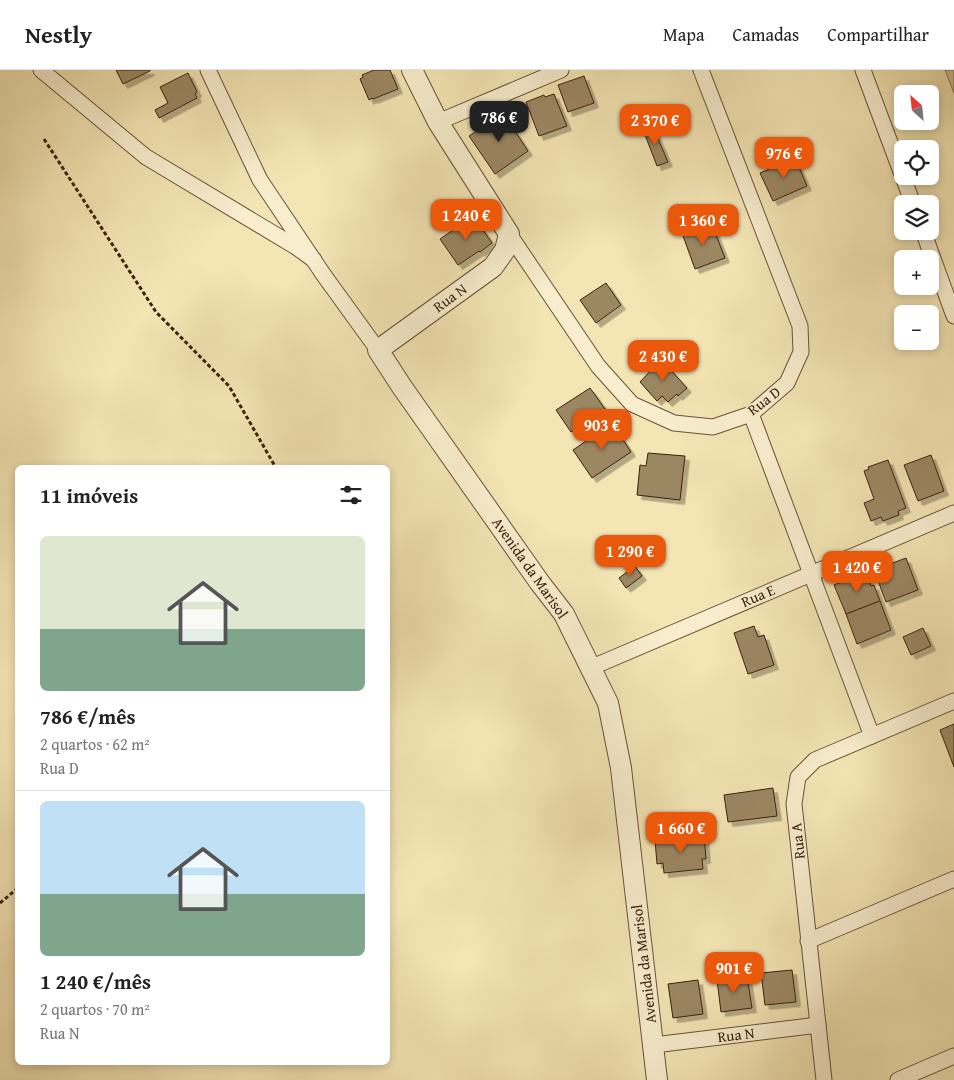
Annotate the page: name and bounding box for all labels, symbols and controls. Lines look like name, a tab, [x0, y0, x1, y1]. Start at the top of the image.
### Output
text: Nestly	[25, 17, 92, 52]
text: Mapa	[663, 21, 704, 48]
text: Camadas	[732, 21, 799, 48]
text: Compartilhar	[827, 21, 929, 48]
north arrow	[894, 85, 939, 130]
map controls	[894, 85, 939, 350]
pin: 786 €	[464, 100, 534, 143]
pin: 2 370 €	[609, 104, 701, 146]
text: 786 €	[481, 105, 517, 129]
text: 2 370 €	[631, 108, 679, 132]
pin: 976 €	[749, 136, 819, 179]
button: locate	[894, 140, 939, 185]
text: 976 €	[766, 141, 802, 165]
button: layers	[894, 195, 939, 240]
pin: 1 240 €	[420, 198, 512, 241]
text: 1 240 €	[442, 203, 490, 227]
pin: 1 360 €	[657, 204, 749, 246]
text: 1 360 €	[679, 208, 727, 232]
button: +	[894, 250, 939, 295]
street label: Rua N	[429, 278, 471, 317]
button: −	[894, 305, 939, 350]
pin: 2 430 €	[617, 340, 709, 382]
text: 2 430 €	[639, 344, 687, 368]
street label: Rua D	[743, 381, 784, 420]
pin: 903 €	[567, 408, 637, 451]
text: 903 €	[584, 413, 620, 437]
text: 11 imóveis	[40, 480, 138, 511]
icon: filters	[337, 481, 365, 509]
street label: Avenida da Marisol	[488, 513, 573, 623]
pin: 1 290 €	[584, 534, 676, 577]
text: 1 290 €	[606, 539, 654, 563]
pin: 1 420 €	[811, 550, 903, 593]
text: 1 420 €	[833, 555, 881, 579]
icon: home	[158, 568, 248, 658]
street label: Rua E	[738, 579, 778, 612]
text: 786 €/mês	[40, 701, 136, 732]
text: 2 quartos · 62 m²	[40, 732, 150, 756]
text: Rua D	[40, 756, 79, 780]
pin: 1 660 €	[635, 812, 727, 854]
text: 1 660 €	[657, 816, 705, 840]
street label: Rua A	[785, 822, 810, 860]
icon: home	[158, 834, 248, 924]
street label: Avenida da Marisol	[626, 903, 661, 1025]
pin: 901 €	[699, 952, 769, 994]
text: 901 €	[716, 956, 752, 980]
text: 1 240 €/mês	[40, 966, 151, 997]
text: 2 quartos · 70 m²	[40, 997, 150, 1021]
text: Rua N	[40, 1021, 79, 1045]
street label: Rua N	[716, 1022, 756, 1047]

